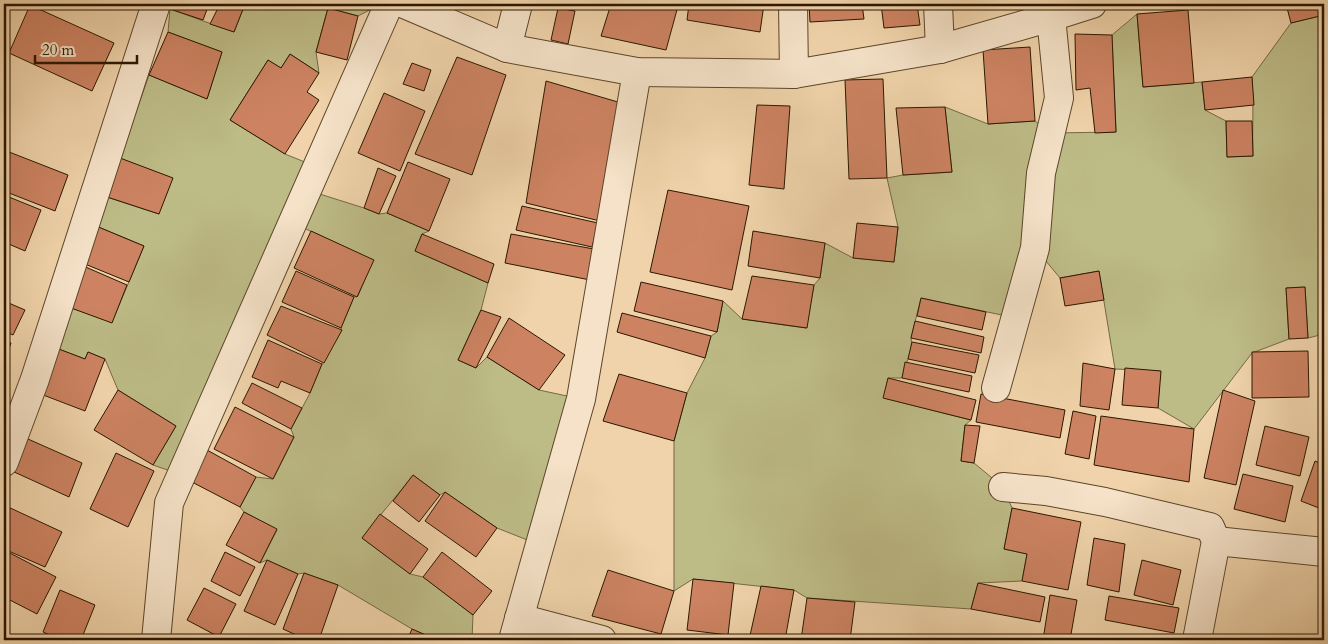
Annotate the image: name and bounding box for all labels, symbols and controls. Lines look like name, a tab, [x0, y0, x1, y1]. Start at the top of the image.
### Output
scale bar	[35, 32, 138, 64]
text: 20 m	[42, 40, 74, 60]

